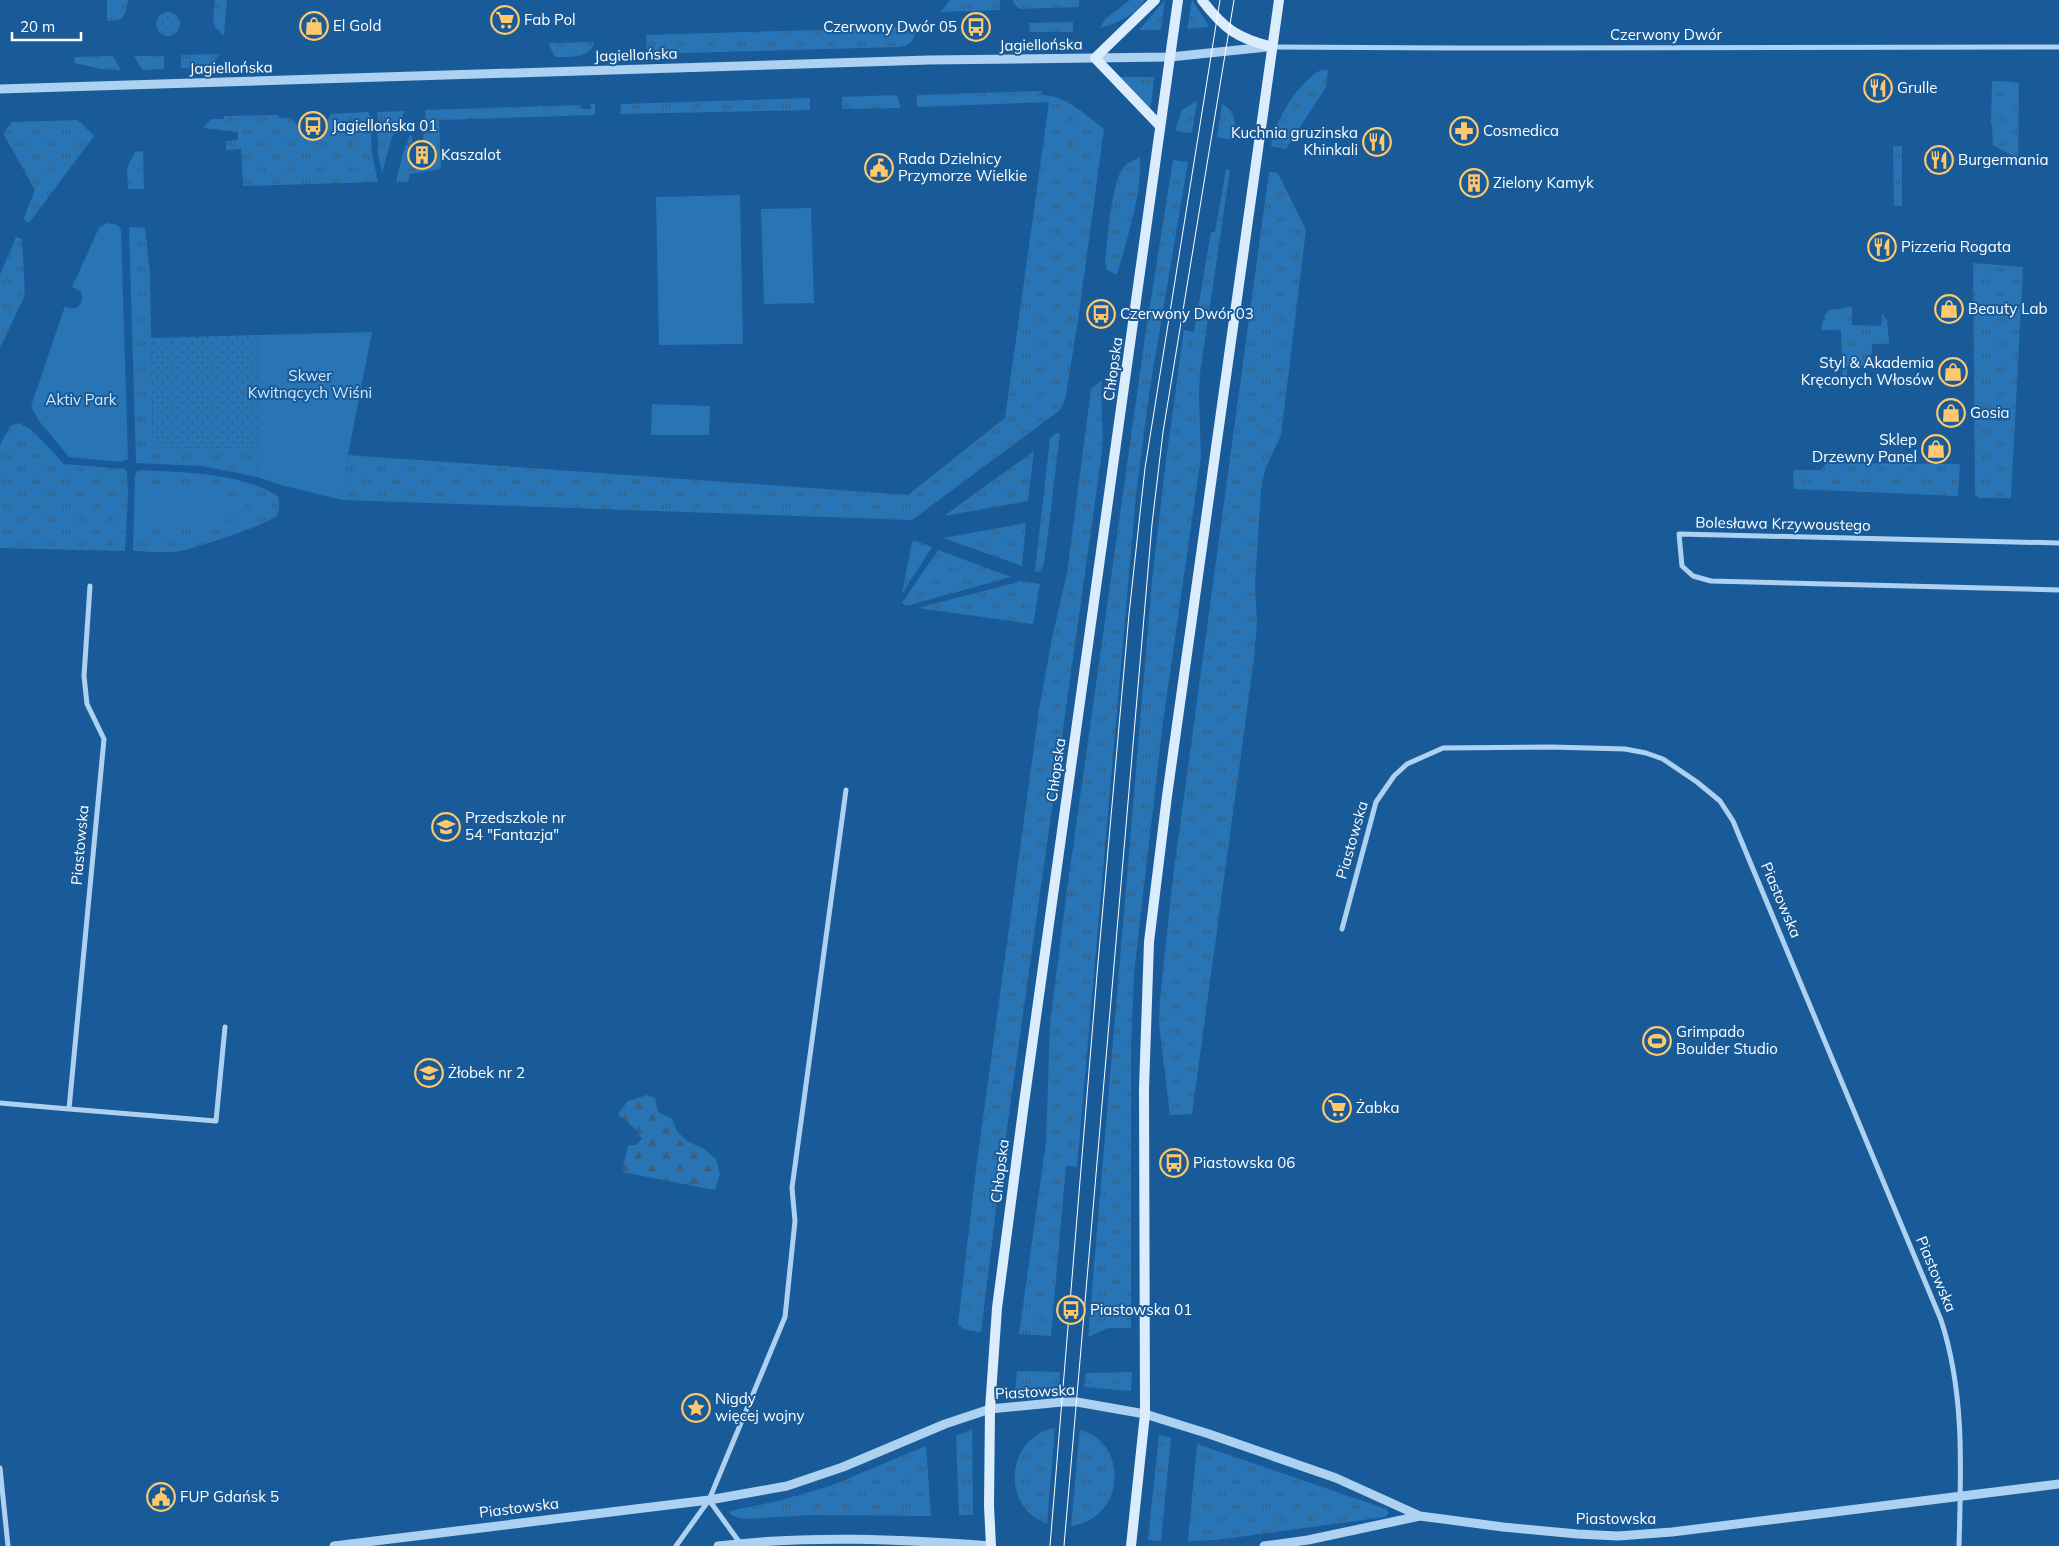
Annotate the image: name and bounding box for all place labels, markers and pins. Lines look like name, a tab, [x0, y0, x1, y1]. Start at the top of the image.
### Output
supermarket icon: Fab Pol	[490, 5, 520, 35]
place label: Fab Pol	[524, 10, 576, 29]
shop icon: El Gold	[299, 11, 329, 41]
bus stop icon: Czerwony Dwór 05	[961, 12, 991, 42]
place label: El Gold	[333, 16, 381, 35]
place label: Czerwony Dwór 05	[823, 17, 957, 36]
restaurant icon: Grulle	[1863, 73, 1893, 103]
place label: Grulle	[1897, 78, 1937, 97]
bus stop icon: Jagiellońska 01	[298, 111, 328, 141]
place label: Jagiellońska 01	[332, 116, 437, 135]
pharmacy icon: Cosmedica	[1449, 116, 1479, 146]
place label: Cosmedica	[1483, 121, 1559, 140]
place label: Kuchnia gruzinska Khinkali	[1231, 123, 1358, 159]
restaurant icon: Kuchnia gruzinska Khinkali	[1362, 127, 1392, 157]
building icon: Kaszalot	[407, 140, 437, 170]
place label: Kaszalot	[441, 145, 501, 164]
restaurant icon: Burgermania	[1924, 145, 1954, 175]
place label: Rada Dzielnicy Przymorze Wielkie	[898, 149, 1027, 185]
place label: Burgermania	[1958, 150, 2048, 169]
public building icon: Rada Dzielnicy Przymorze Wielkie	[864, 153, 894, 183]
building icon: Zielony Kamyk	[1459, 168, 1489, 198]
place label: Zielony Kamyk	[1493, 173, 1594, 192]
restaurant icon: Pizzeria Rogata	[1867, 232, 1897, 262]
place label: Pizzeria Rogata	[1901, 237, 2011, 256]
shop icon: Beauty Lab	[1934, 294, 1964, 324]
bus stop icon: Czerwony Dwór 03	[1086, 299, 1116, 329]
place label: Beauty Lab	[1968, 299, 2047, 318]
place label: Czerwony Dwór 03	[1120, 304, 1254, 323]
place label: Styl & Akademia Kręconych Włosów	[1801, 353, 1934, 389]
shop icon: Styl & Akademia Kręconych Włosów	[1938, 357, 1968, 387]
shop icon: Gosia	[1936, 398, 1966, 428]
place label: Gosia	[1970, 403, 2010, 422]
place label: Sklep Drzewny Panel	[1812, 430, 1917, 466]
shop icon: Sklep Drzewny Panel	[1921, 434, 1951, 464]
place label: Przedszkole nr 54 "Fantazja"	[465, 808, 567, 844]
school or university icon: Przedszkole nr 54 "Fantazja"	[431, 812, 461, 842]
place label: Grimpado Boulder Studio	[1676, 1022, 1778, 1058]
sports icon: Grimpado Boulder Studio	[1642, 1026, 1672, 1056]
school or university icon: Żłobek nr 2	[414, 1058, 444, 1088]
place label: Żłobek nr 2	[448, 1063, 525, 1082]
supermarket icon: Żabka	[1322, 1093, 1352, 1123]
place label: Żabka	[1356, 1098, 1399, 1117]
bus stop icon: Piastowska 06	[1159, 1148, 1189, 1178]
place label: Piastowska 06	[1193, 1153, 1295, 1172]
bus stop icon: Piastowska 01	[1056, 1295, 1086, 1325]
place label: Piastowska 01	[1090, 1300, 1192, 1319]
place label: Nigdy więcej wojny	[715, 1389, 804, 1425]
place icon: Nigdy więcej wojny	[681, 1393, 711, 1423]
public building icon: FUP Gdańsk 5	[146, 1482, 176, 1512]
place label: FUP Gdańsk 5	[180, 1487, 279, 1506]

